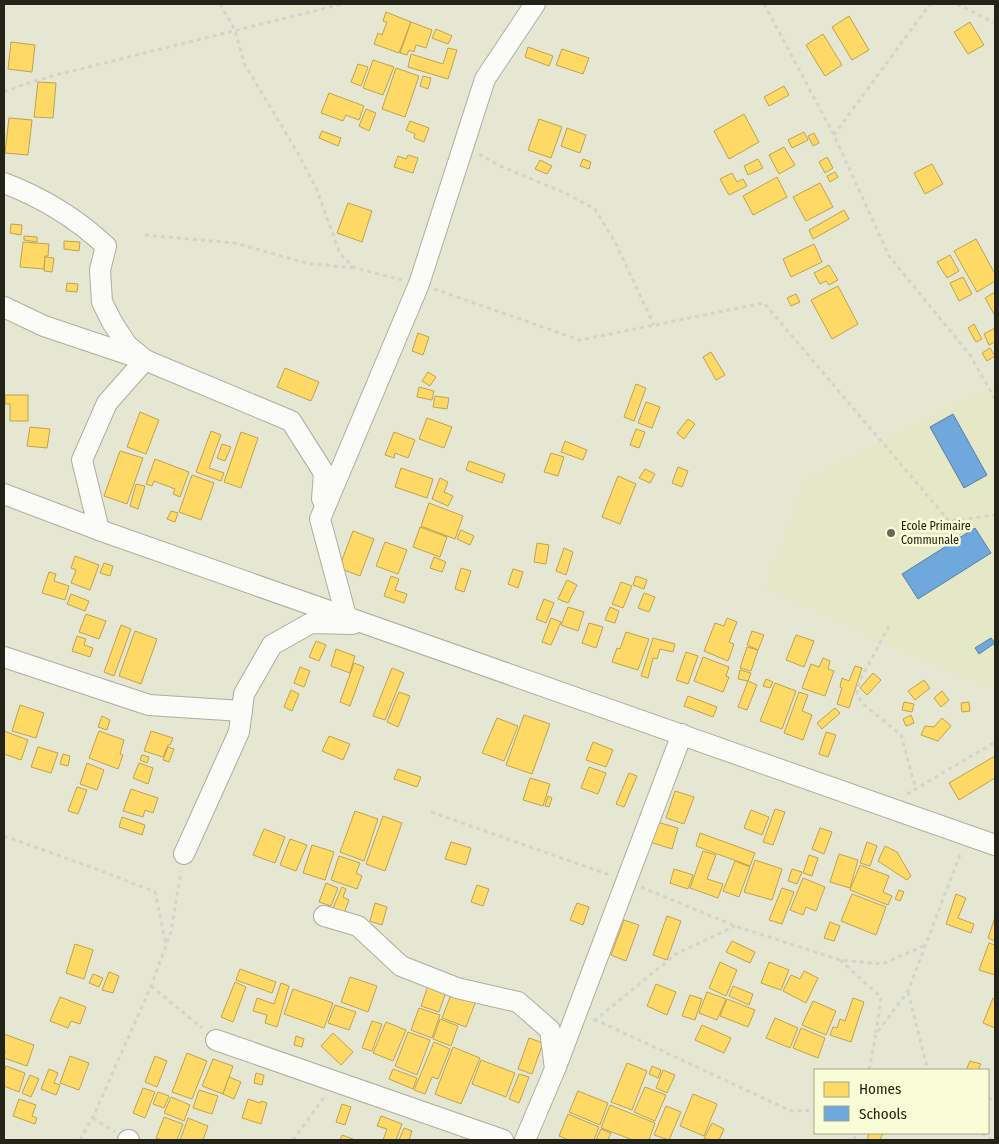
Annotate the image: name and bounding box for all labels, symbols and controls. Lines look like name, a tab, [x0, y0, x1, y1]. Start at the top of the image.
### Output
place label: Ecole Primaire Communale	[901, 519, 971, 547]
marker: Ecole Primaire Communale	[885, 527, 897, 539]
legend	[814, 1069, 989, 1134]
text: Homes	[859, 1080, 901, 1098]
text: Schools	[859, 1105, 907, 1123]

